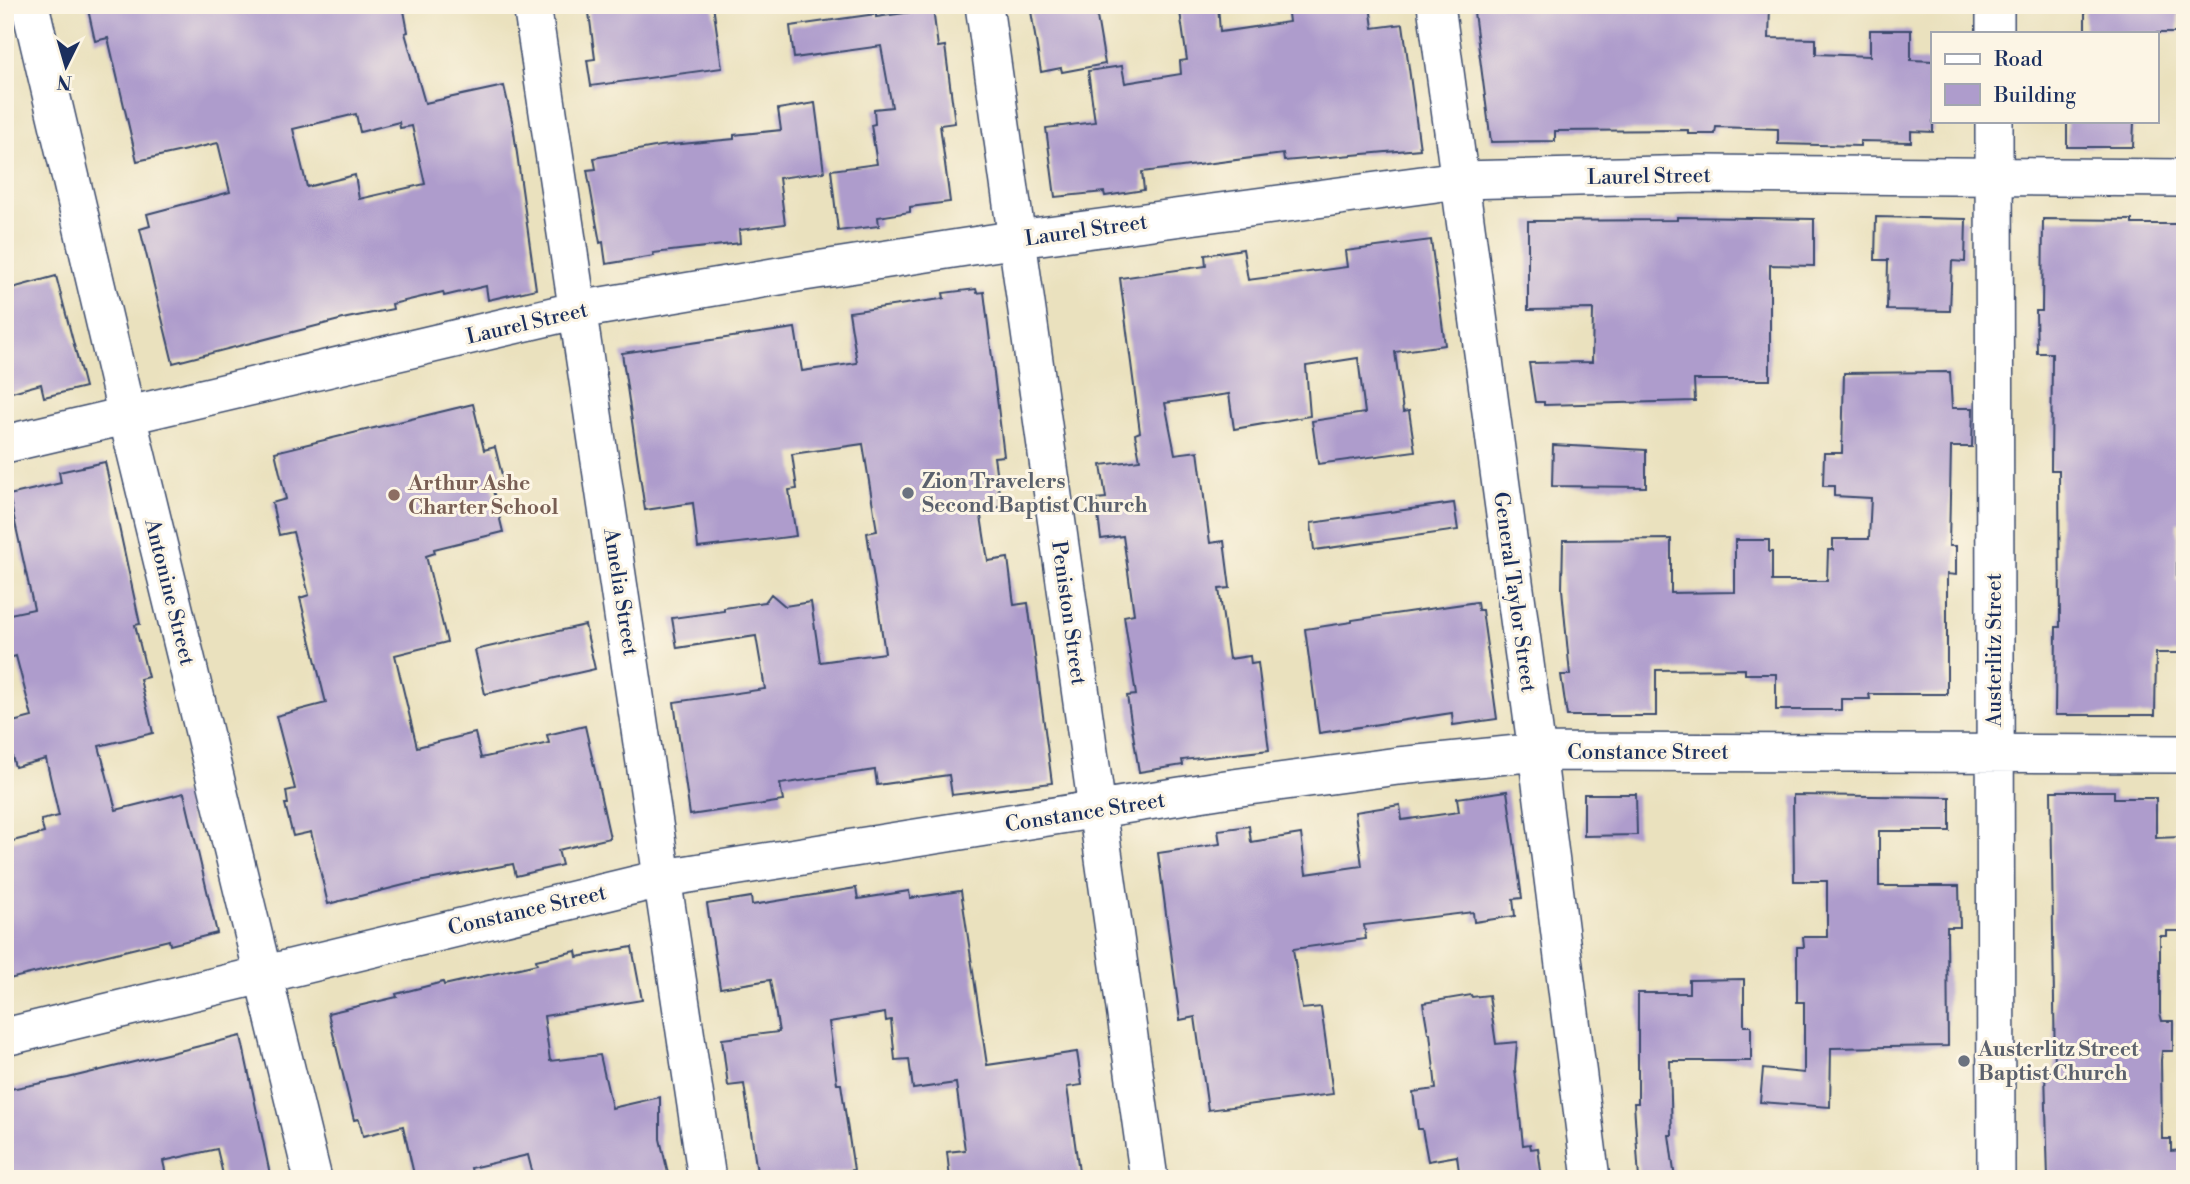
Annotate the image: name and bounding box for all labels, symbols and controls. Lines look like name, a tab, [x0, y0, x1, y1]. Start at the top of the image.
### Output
north arrow	[32, 32, 102, 102]
legend	[1931, 32, 2158, 122]
text: Road	[1994, 47, 2043, 73]
text: N	[56, 69, 73, 95]
text: Building	[1993, 83, 2076, 109]
street label: Laurel Street	[1587, 163, 1712, 191]
street label: Laurel Street	[1023, 209, 1150, 252]
street label: Laurel Street	[464, 297, 591, 351]
place label: Zion Travelers Second Baptist Church	[922, 469, 1148, 519]
place label: Arthur Ashe Charter School	[407, 471, 559, 521]
marker: Zion Travelers Second Baptist Church	[900, 485, 916, 501]
marker: Arthur Ashe Charter School	[386, 487, 402, 503]
street label: General Taylor Street	[1487, 490, 1541, 695]
street label: Antonine Street	[138, 515, 200, 669]
street label: Amelia Street	[597, 526, 643, 658]
street label: Peniston Street	[1045, 539, 1091, 687]
street label: Austerlitz Street	[1982, 572, 2008, 728]
street label: Constance Street	[1567, 740, 1729, 766]
street label: Constance Street	[1003, 787, 1168, 838]
street label: Constance Street	[446, 880, 609, 942]
place label: Austerlitz Street Baptist Church	[1977, 1037, 2139, 1087]
marker: Austerlitz Street Baptist Church	[1956, 1053, 1972, 1069]

